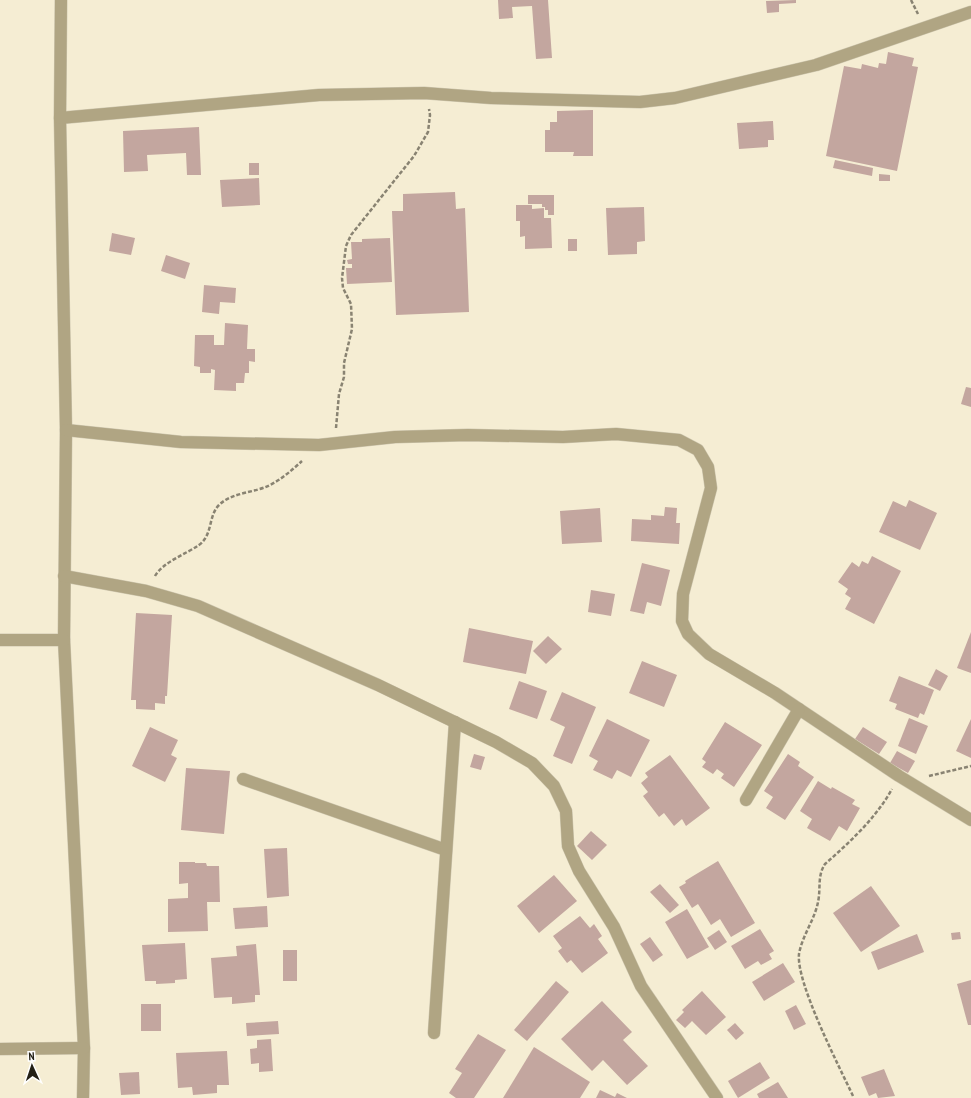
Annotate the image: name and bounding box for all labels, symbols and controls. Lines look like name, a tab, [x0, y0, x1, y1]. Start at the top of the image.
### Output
north arrow	[12, 1046, 52, 1086]
text: N	[28, 1049, 35, 1063]

